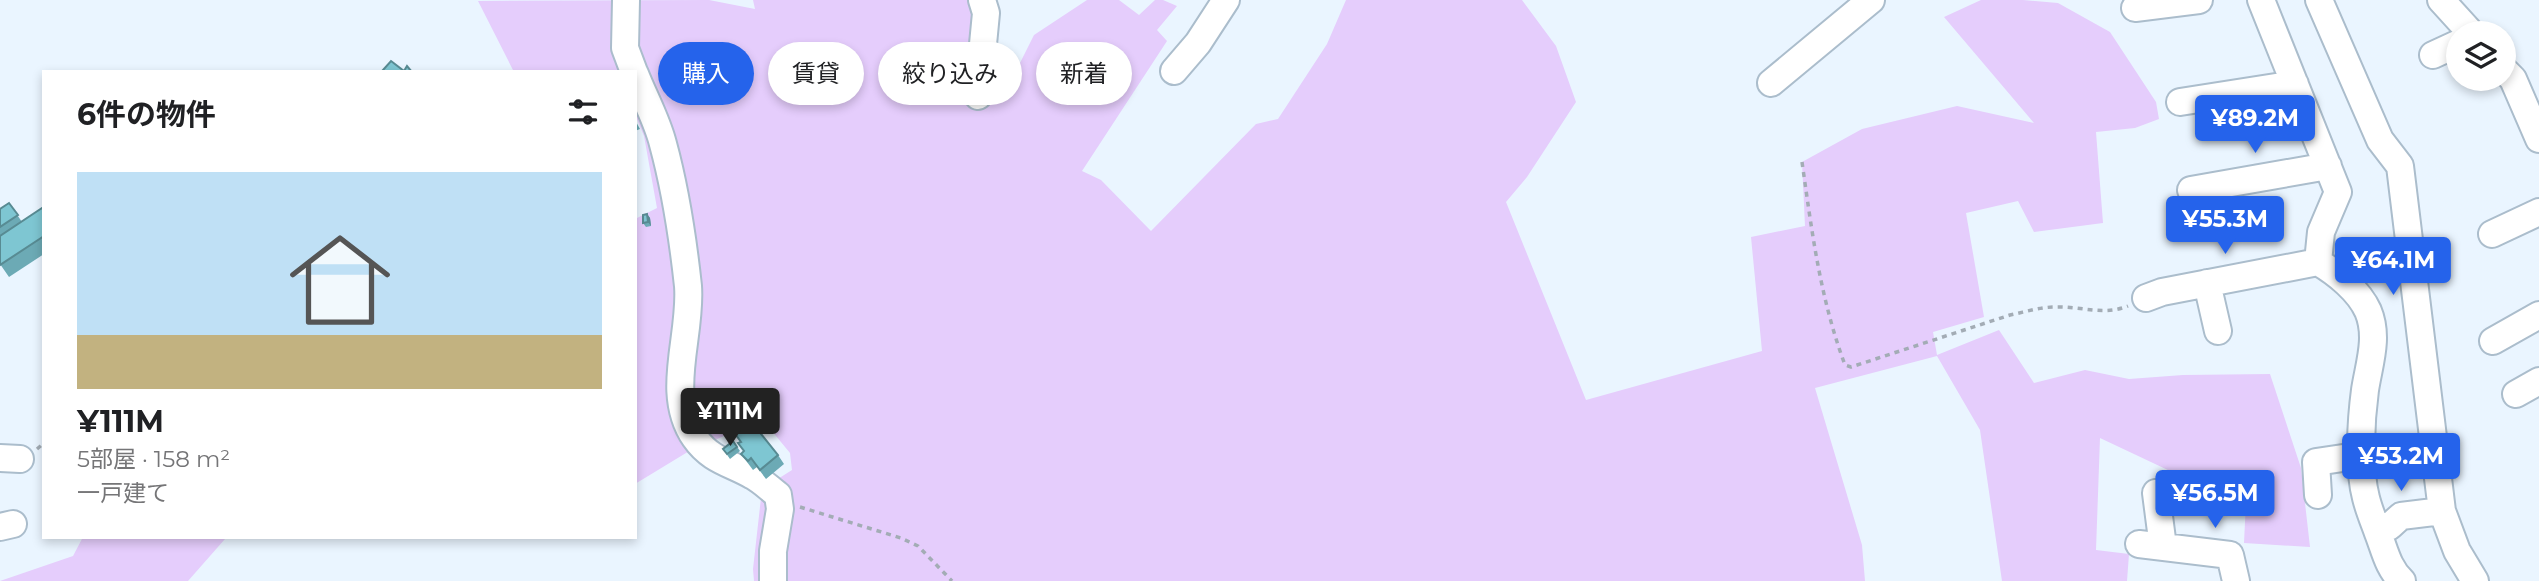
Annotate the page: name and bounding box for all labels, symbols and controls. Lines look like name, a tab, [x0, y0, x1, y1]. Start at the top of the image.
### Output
map controls	[2446, 21, 2516, 91]
button: layers	[2446, 21, 2516, 91]
chip: 購入	[658, 42, 754, 105]
chip: 賃貸	[768, 42, 864, 105]
chip: 絞り込み	[878, 42, 1022, 105]
chip: 新着	[1036, 42, 1132, 105]
icon: filters	[564, 93, 602, 131]
text: 6件の物件	[77, 96, 216, 133]
pin: ¥89.2M	[2198, 96, 2312, 155]
text: ¥89.2M	[2211, 104, 2299, 132]
pin: ¥55.3M	[2168, 196, 2282, 256]
text: ¥55.3M	[2182, 205, 2268, 233]
icon: home	[277, 217, 403, 343]
pin: ¥64.1M	[2336, 238, 2450, 297]
text: ¥64.1M	[2351, 246, 2435, 274]
pin: ¥111M	[681, 388, 779, 448]
text: ¥111M	[697, 397, 763, 425]
text: ¥111M	[77, 403, 164, 440]
pin: ¥53.2M	[2344, 434, 2458, 493]
text: ¥53.2M	[2358, 442, 2444, 470]
text: 5部屋 · 158 m²	[77, 445, 230, 473]
pin: ¥56.5M	[2158, 470, 2272, 530]
text: 一戸建て	[77, 479, 169, 507]
text: ¥56.5M	[2171, 479, 2259, 507]

